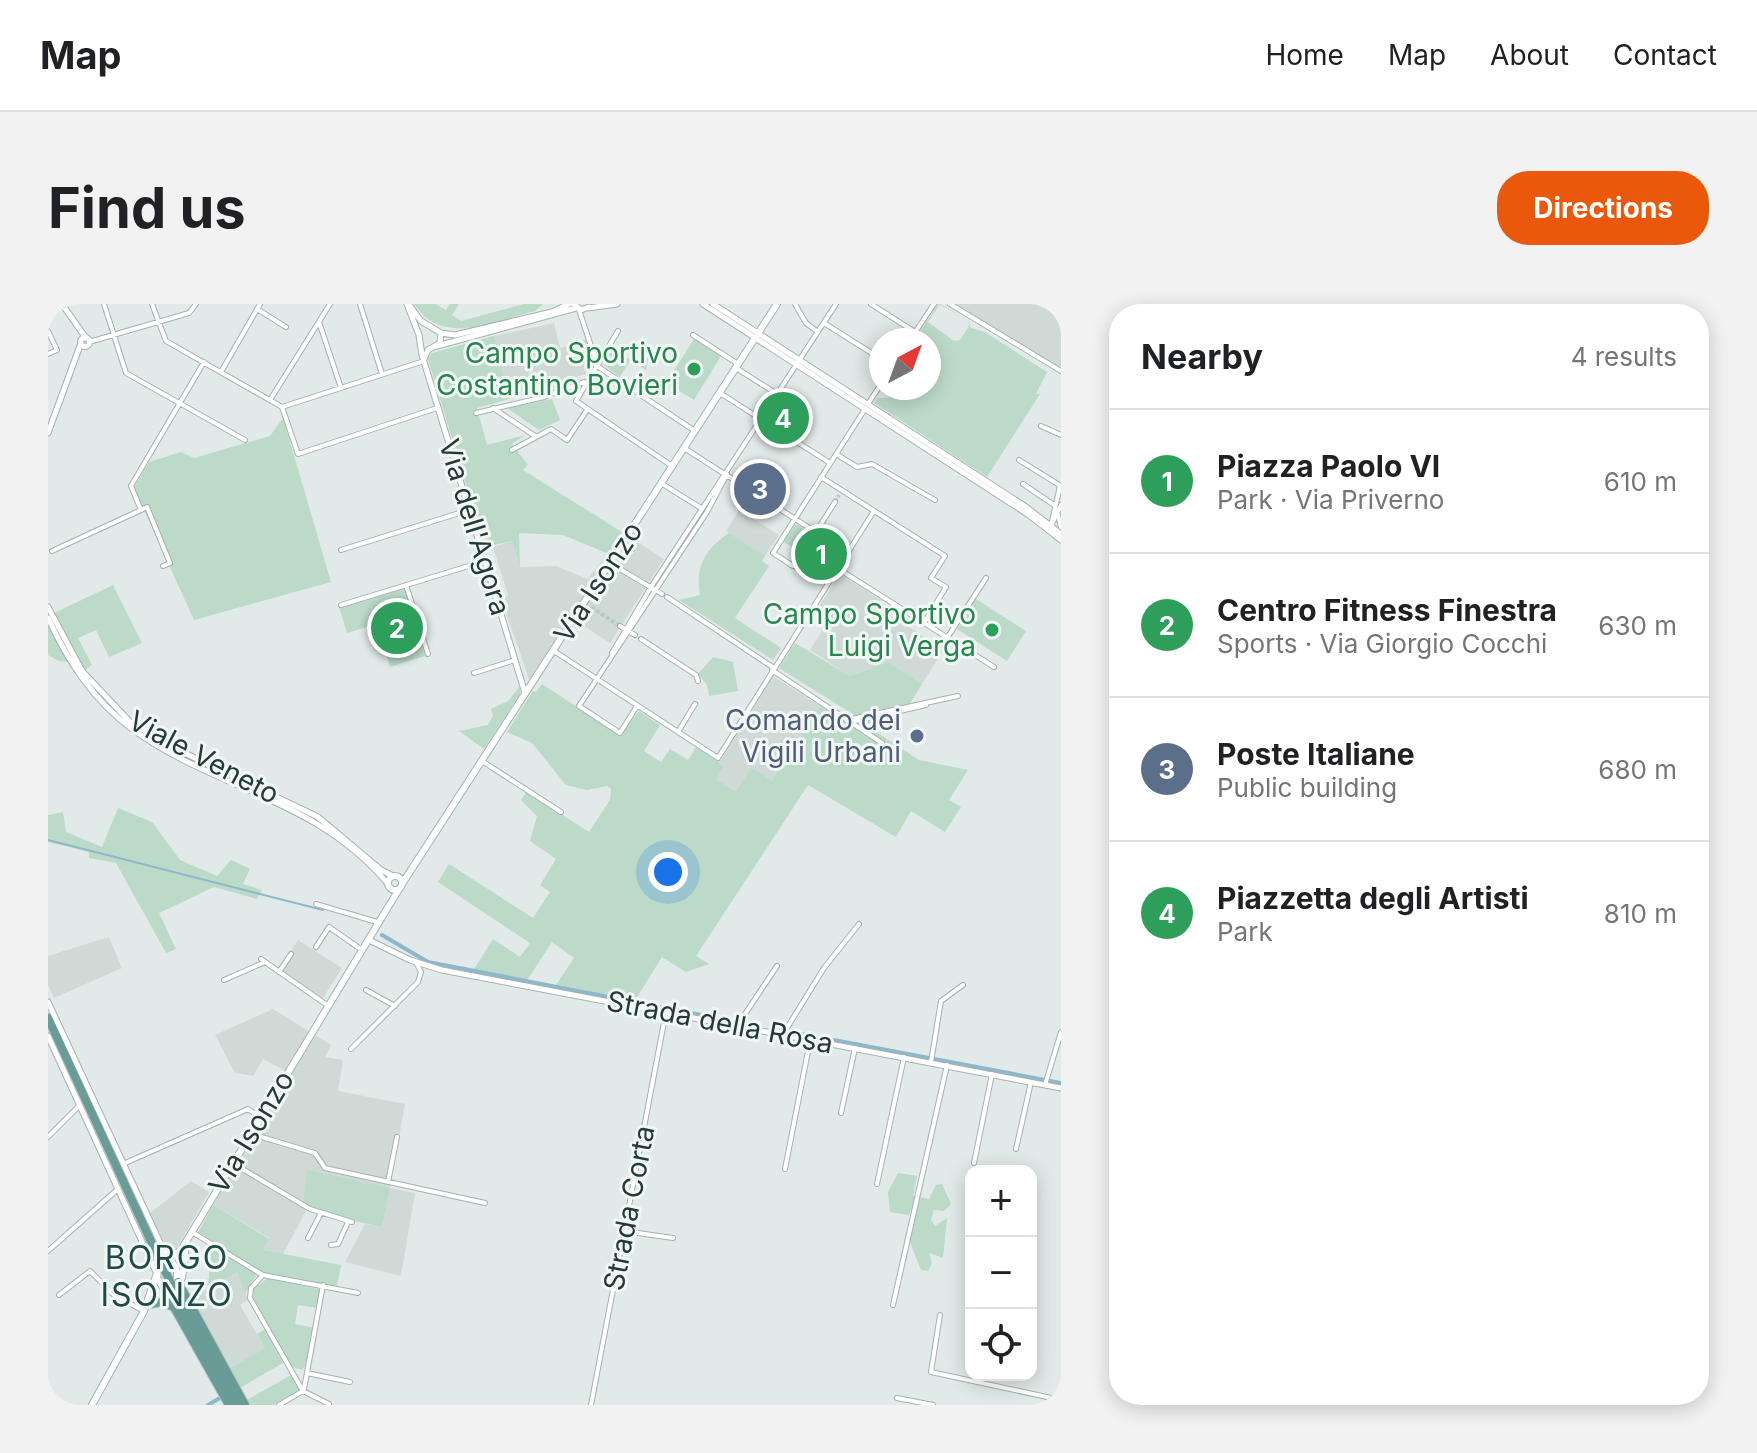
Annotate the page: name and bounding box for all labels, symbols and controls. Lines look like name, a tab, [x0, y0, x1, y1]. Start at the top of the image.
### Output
text: Map	[40, 32, 121, 78]
text: Home	[1265, 38, 1344, 72]
text: Map	[1388, 38, 1446, 72]
text: About	[1490, 38, 1569, 72]
text: Contact	[1613, 38, 1717, 72]
button: Directions	[1497, 171, 1709, 245]
text: Find us	[48, 174, 246, 242]
north arrow	[869, 328, 941, 400]
place label: Campo Sportivo Costantino Bovieri	[436, 336, 678, 402]
text: Nearby	[1141, 336, 1263, 377]
text: 4 results	[1571, 341, 1677, 372]
marker: Campo Sportivo Costantino Bovieri	[685, 360, 703, 378]
pin: 4	[757, 388, 809, 448]
street label: Via dell'Agora	[432, 435, 518, 619]
text: Piazza Paolo VI	[1217, 448, 1440, 484]
pin: 3	[734, 459, 786, 519]
text: 1	[1161, 466, 1173, 497]
text: 610 m	[1604, 466, 1677, 497]
text: Park · Via Priverno	[1217, 484, 1444, 515]
street label: Via Isonzo	[546, 515, 650, 649]
pin: 1	[795, 524, 847, 584]
text: Centro Fitness Finestra	[1217, 592, 1557, 628]
place label: Campo Sportivo Luigi Verga	[763, 597, 976, 663]
pin: 2	[371, 598, 423, 658]
text: 2	[1159, 610, 1175, 641]
text: 630 m	[1598, 610, 1677, 641]
marker: Campo Sportivo Luigi Verga	[983, 621, 1001, 639]
text: Sports · Via Giorgio Cocchi	[1217, 628, 1547, 659]
street label: Viale Veneto	[123, 703, 285, 811]
place label: Comando dei Vigili Urbani	[725, 703, 901, 769]
marker: Comando dei Vigili Urbani	[908, 727, 926, 745]
text: Poste Italiane	[1217, 736, 1415, 772]
text: 3	[1159, 754, 1175, 785]
text: 680 m	[1598, 754, 1677, 785]
text: Public building	[1217, 772, 1397, 803]
your location	[648, 852, 688, 892]
text: Piazzetta degli Artisti	[1217, 880, 1529, 916]
text: 4	[1158, 898, 1176, 929]
text: 810 m	[1604, 898, 1677, 929]
text: Park	[1217, 916, 1273, 947]
street label: Strada della Rosa	[604, 983, 836, 1061]
street label: Via Isonzo	[201, 1064, 301, 1200]
street label: Strada Corta	[596, 1123, 662, 1293]
map controls	[965, 1165, 1037, 1381]
button: +	[965, 1165, 1037, 1237]
button: −	[965, 1237, 1037, 1309]
district label: BORGO ISONZO	[100, 1238, 234, 1314]
button: locate	[965, 1309, 1037, 1381]

